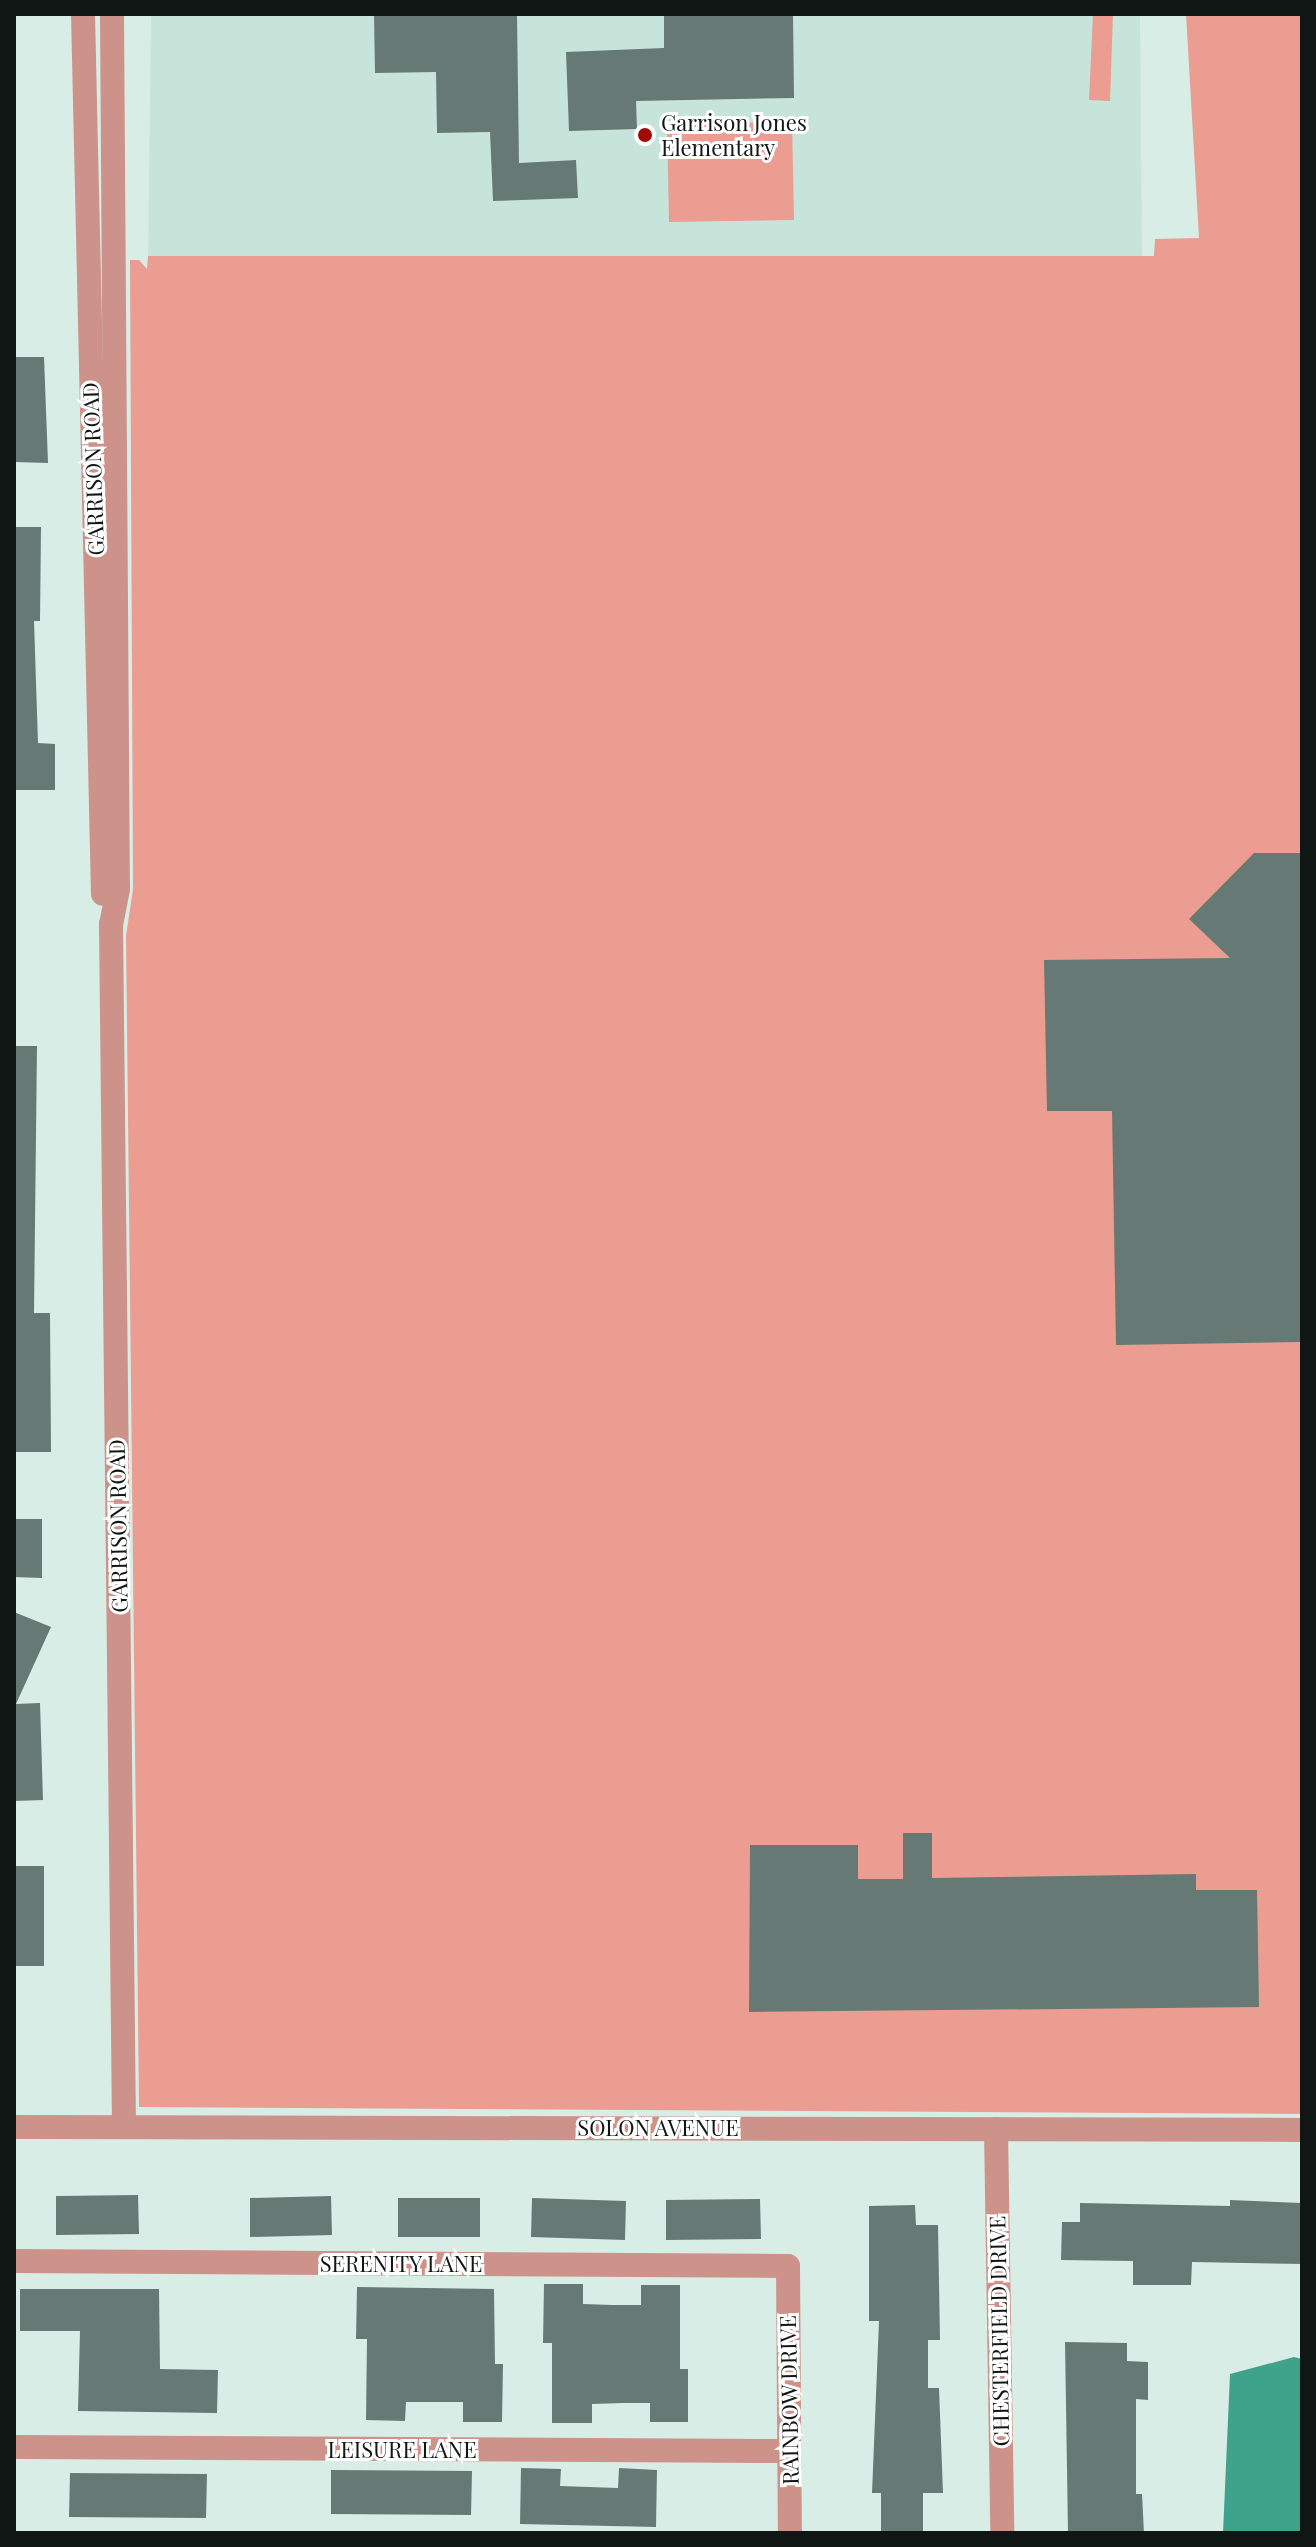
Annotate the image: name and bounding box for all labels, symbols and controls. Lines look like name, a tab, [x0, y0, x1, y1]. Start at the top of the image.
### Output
place label: Garrison Jones Elementary	[661, 109, 807, 160]
marker: Garrison Jones Elementary	[636, 126, 654, 144]
street label: GARRISON ROAD	[77, 382, 109, 556]
street label: GARRISON ROAD	[103, 1439, 133, 1613]
street label: SOLON AVENUE	[577, 2115, 739, 2141]
street label: CHESTERFIELD DRIVE	[984, 2215, 1014, 2447]
street label: SERENITY LANE	[319, 2251, 483, 2277]
street label: RAINBOW DRIVE	[774, 2315, 804, 2485]
street label: LEISURE LANE	[327, 2437, 477, 2463]

